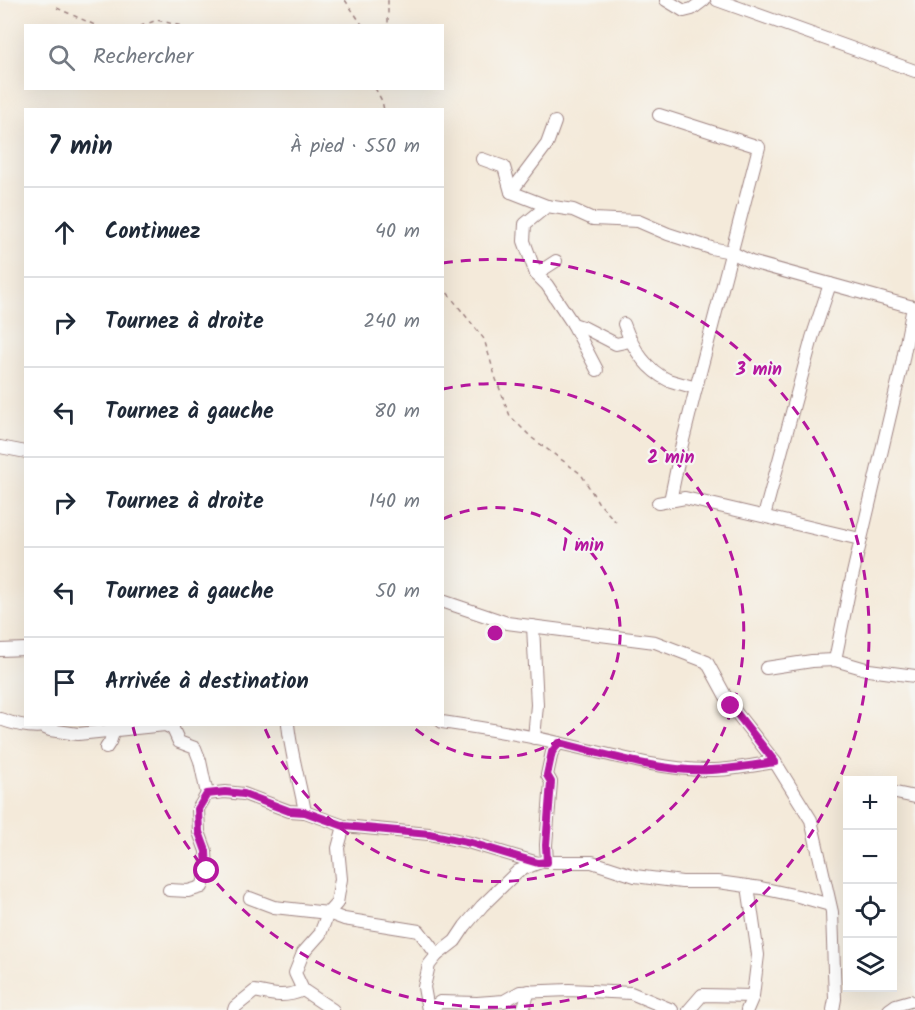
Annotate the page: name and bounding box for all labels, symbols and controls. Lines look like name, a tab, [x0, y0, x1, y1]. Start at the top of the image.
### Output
search box	[24, 24, 444, 90]
text: Rechercher	[93, 40, 193, 75]
icon: search	[45, 41, 78, 74]
text: 7 min	[48, 126, 113, 168]
text: À pied · 550 m	[290, 131, 420, 163]
text: Continuez	[105, 215, 201, 250]
icon: ahead	[48, 216, 81, 249]
text: 40 m	[375, 216, 420, 248]
text: Tournez à droite	[105, 305, 264, 340]
icon: right	[48, 306, 81, 339]
text: 240 m	[363, 306, 420, 338]
text: 3 min	[735, 356, 782, 385]
text: Tournez à gauche	[105, 395, 274, 430]
icon: left	[48, 396, 81, 429]
text: 80 m	[374, 396, 420, 428]
text: 2 min	[648, 444, 694, 473]
text: Tournez à droite	[105, 485, 264, 520]
icon: right	[48, 486, 81, 519]
text: 140 m	[369, 486, 420, 518]
text: 1 min	[562, 532, 604, 561]
text: Tournez à gauche	[105, 575, 274, 610]
icon: left	[48, 576, 81, 609]
text: 50 m	[375, 576, 420, 608]
centre of rings	[485, 623, 505, 643]
text: Arrivée à destination	[105, 665, 309, 700]
icon: arrive	[48, 666, 81, 699]
route end	[717, 692, 743, 718]
map controls	[843, 776, 897, 992]
button: +	[843, 776, 897, 830]
button: −	[843, 830, 897, 884]
route start	[193, 857, 219, 883]
button: locate	[843, 884, 897, 938]
button: layers	[843, 938, 897, 992]

